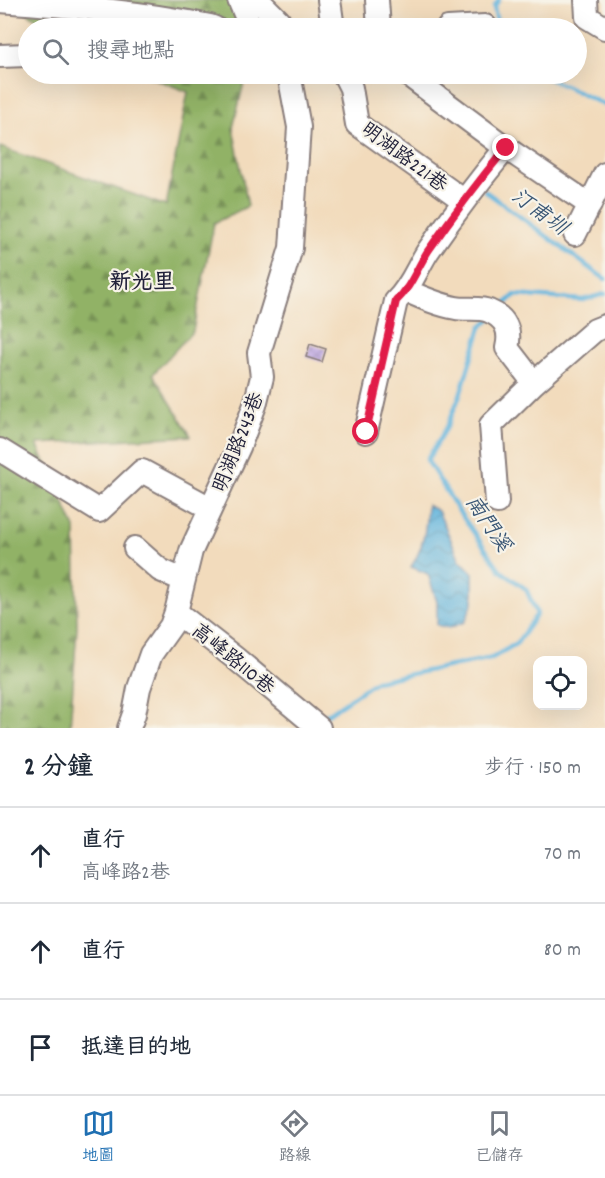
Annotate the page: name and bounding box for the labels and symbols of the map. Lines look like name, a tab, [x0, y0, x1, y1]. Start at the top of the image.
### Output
street label: 明湖路221巷	[354, 117, 453, 201]
route end	[492, 134, 518, 160]
water label: 汀甫圳	[504, 183, 574, 245]
district label: 新光里	[109, 268, 175, 299]
street label: 明湖路243巷	[207, 388, 273, 497]
route start	[352, 418, 378, 444]
water label: 南門溪	[456, 490, 517, 560]
street label: 高峰路110巷	[185, 618, 280, 703]

